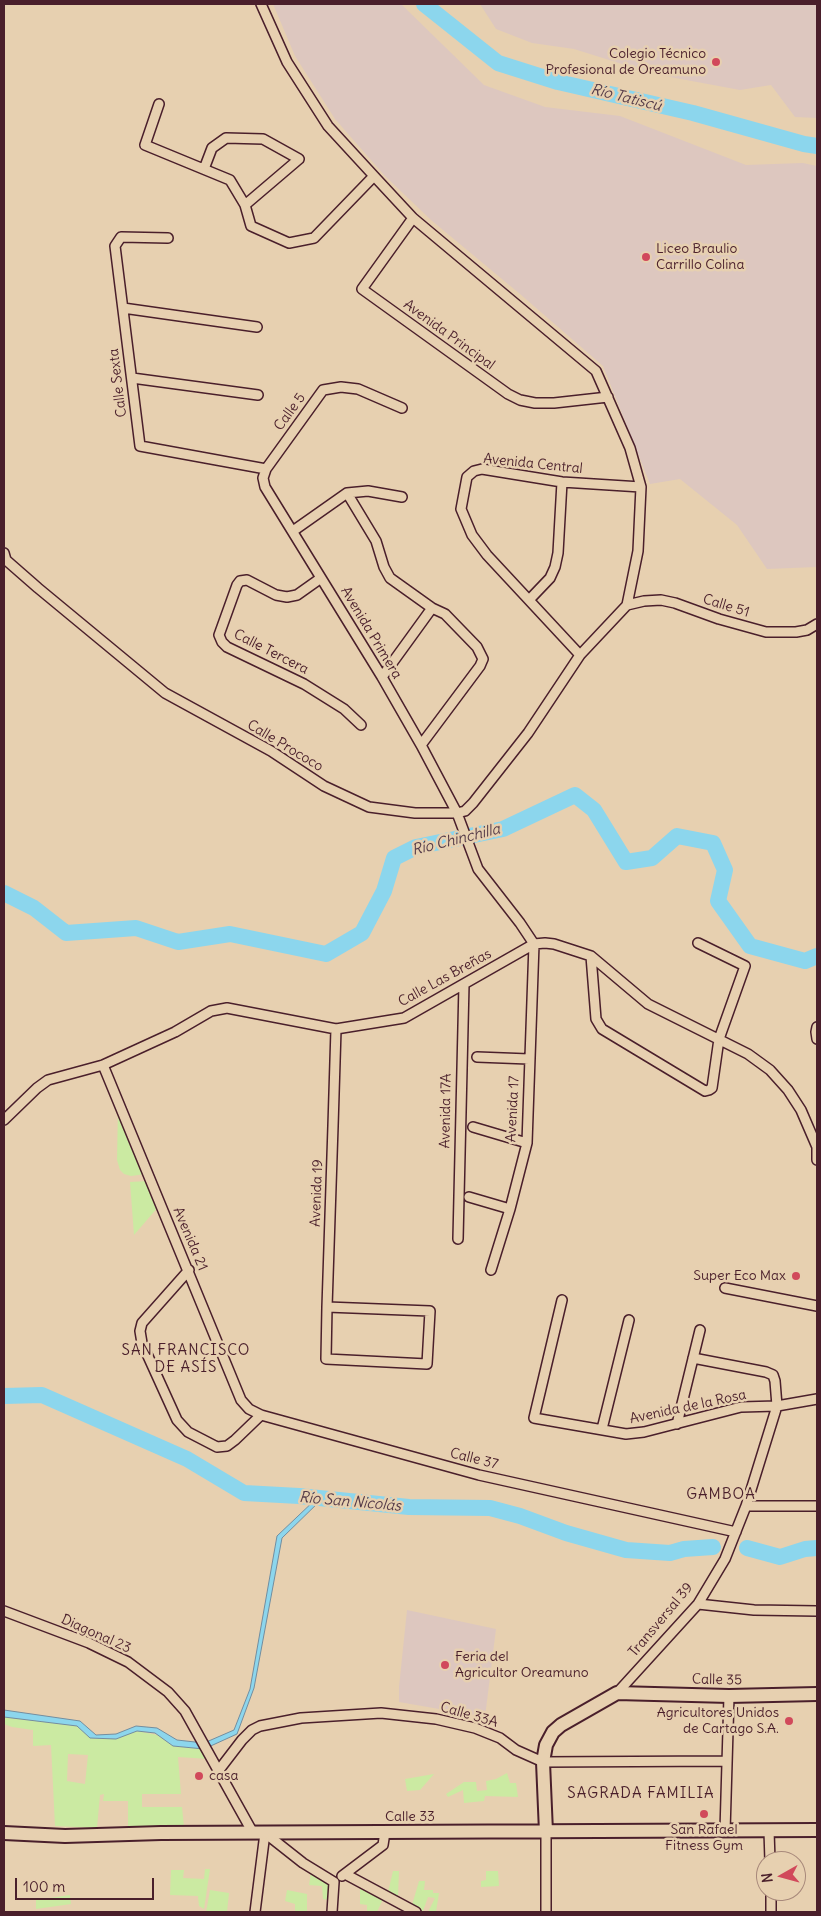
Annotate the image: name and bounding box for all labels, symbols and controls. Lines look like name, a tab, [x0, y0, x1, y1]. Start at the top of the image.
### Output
place label: Colegio Técnico Profesional de Oreamuno	[545, 46, 706, 78]
marker: Colegio Técnico Profesional de Oreamuno	[710, 56, 722, 68]
water label: Río Tatiscú	[589, 81, 663, 115]
place label: Liceo Braulio Carrillo Colina	[656, 241, 744, 274]
marker: Liceo Braulio Carrillo Colina	[640, 251, 652, 263]
street label: Avenida Principal	[400, 296, 498, 374]
street label: Calle Sexta	[105, 348, 131, 418]
street label: Calle 5	[271, 390, 309, 434]
street label: Avenida Central	[482, 450, 584, 478]
street label: Avenida Primera	[337, 584, 405, 682]
street label: Calle 51	[701, 591, 751, 621]
street label: Calle Tercera	[231, 626, 311, 678]
street label: Calle Prococo	[244, 717, 326, 775]
water label: Río Chinchilla	[410, 820, 502, 860]
street label: Calle Las Breñas	[395, 945, 495, 1011]
street label: Avenida 17A	[437, 1073, 455, 1149]
street label: Avenida 17	[503, 1075, 523, 1143]
street label: Avenida 19	[307, 1159, 327, 1227]
street label: Avenida 21	[169, 1205, 211, 1273]
place label: Super Eco Max	[693, 1268, 786, 1284]
marker: Super Eco Max	[790, 1270, 802, 1282]
district label: SAN FRANCISCO DE ASÍS	[120, 1342, 252, 1377]
street label: Avenida de la Rosa	[628, 1386, 748, 1428]
street label: Calle 37	[448, 1445, 500, 1473]
district label: GAMBOA	[685, 1486, 757, 1504]
water label: Río San Nicolás	[298, 1489, 402, 1515]
street label: Transversal 39	[625, 1580, 697, 1660]
street label: Diagonal 23	[58, 1611, 134, 1657]
place label: Feria del Agricultor Oreamuno	[455, 1649, 589, 1681]
marker: Feria del Agricultor Oreamuno	[439, 1659, 451, 1671]
street label: Calle 35	[692, 1671, 742, 1689]
street label: Calle 33A	[438, 1699, 500, 1731]
place label: Agricultores Unidos de Cartago S.A.	[657, 1705, 779, 1738]
marker: Agricultores Unidos de Cartago S.A.	[783, 1715, 795, 1727]
place label: casa	[209, 1768, 238, 1784]
marker: casa	[193, 1770, 205, 1782]
district label: SAGRADA FAMILIA	[565, 1785, 717, 1803]
marker: San Rafael Fitness Gym	[698, 1808, 710, 1820]
street label: Calle 33	[385, 1809, 435, 1825]
place label: San Rafael Fitness Gym	[665, 1822, 743, 1854]
north arrow	[756, 1851, 806, 1901]
scale bar	[18, 1868, 156, 1900]
text: N	[758, 1872, 777, 1884]
text: 100 m	[23, 1877, 65, 1896]

